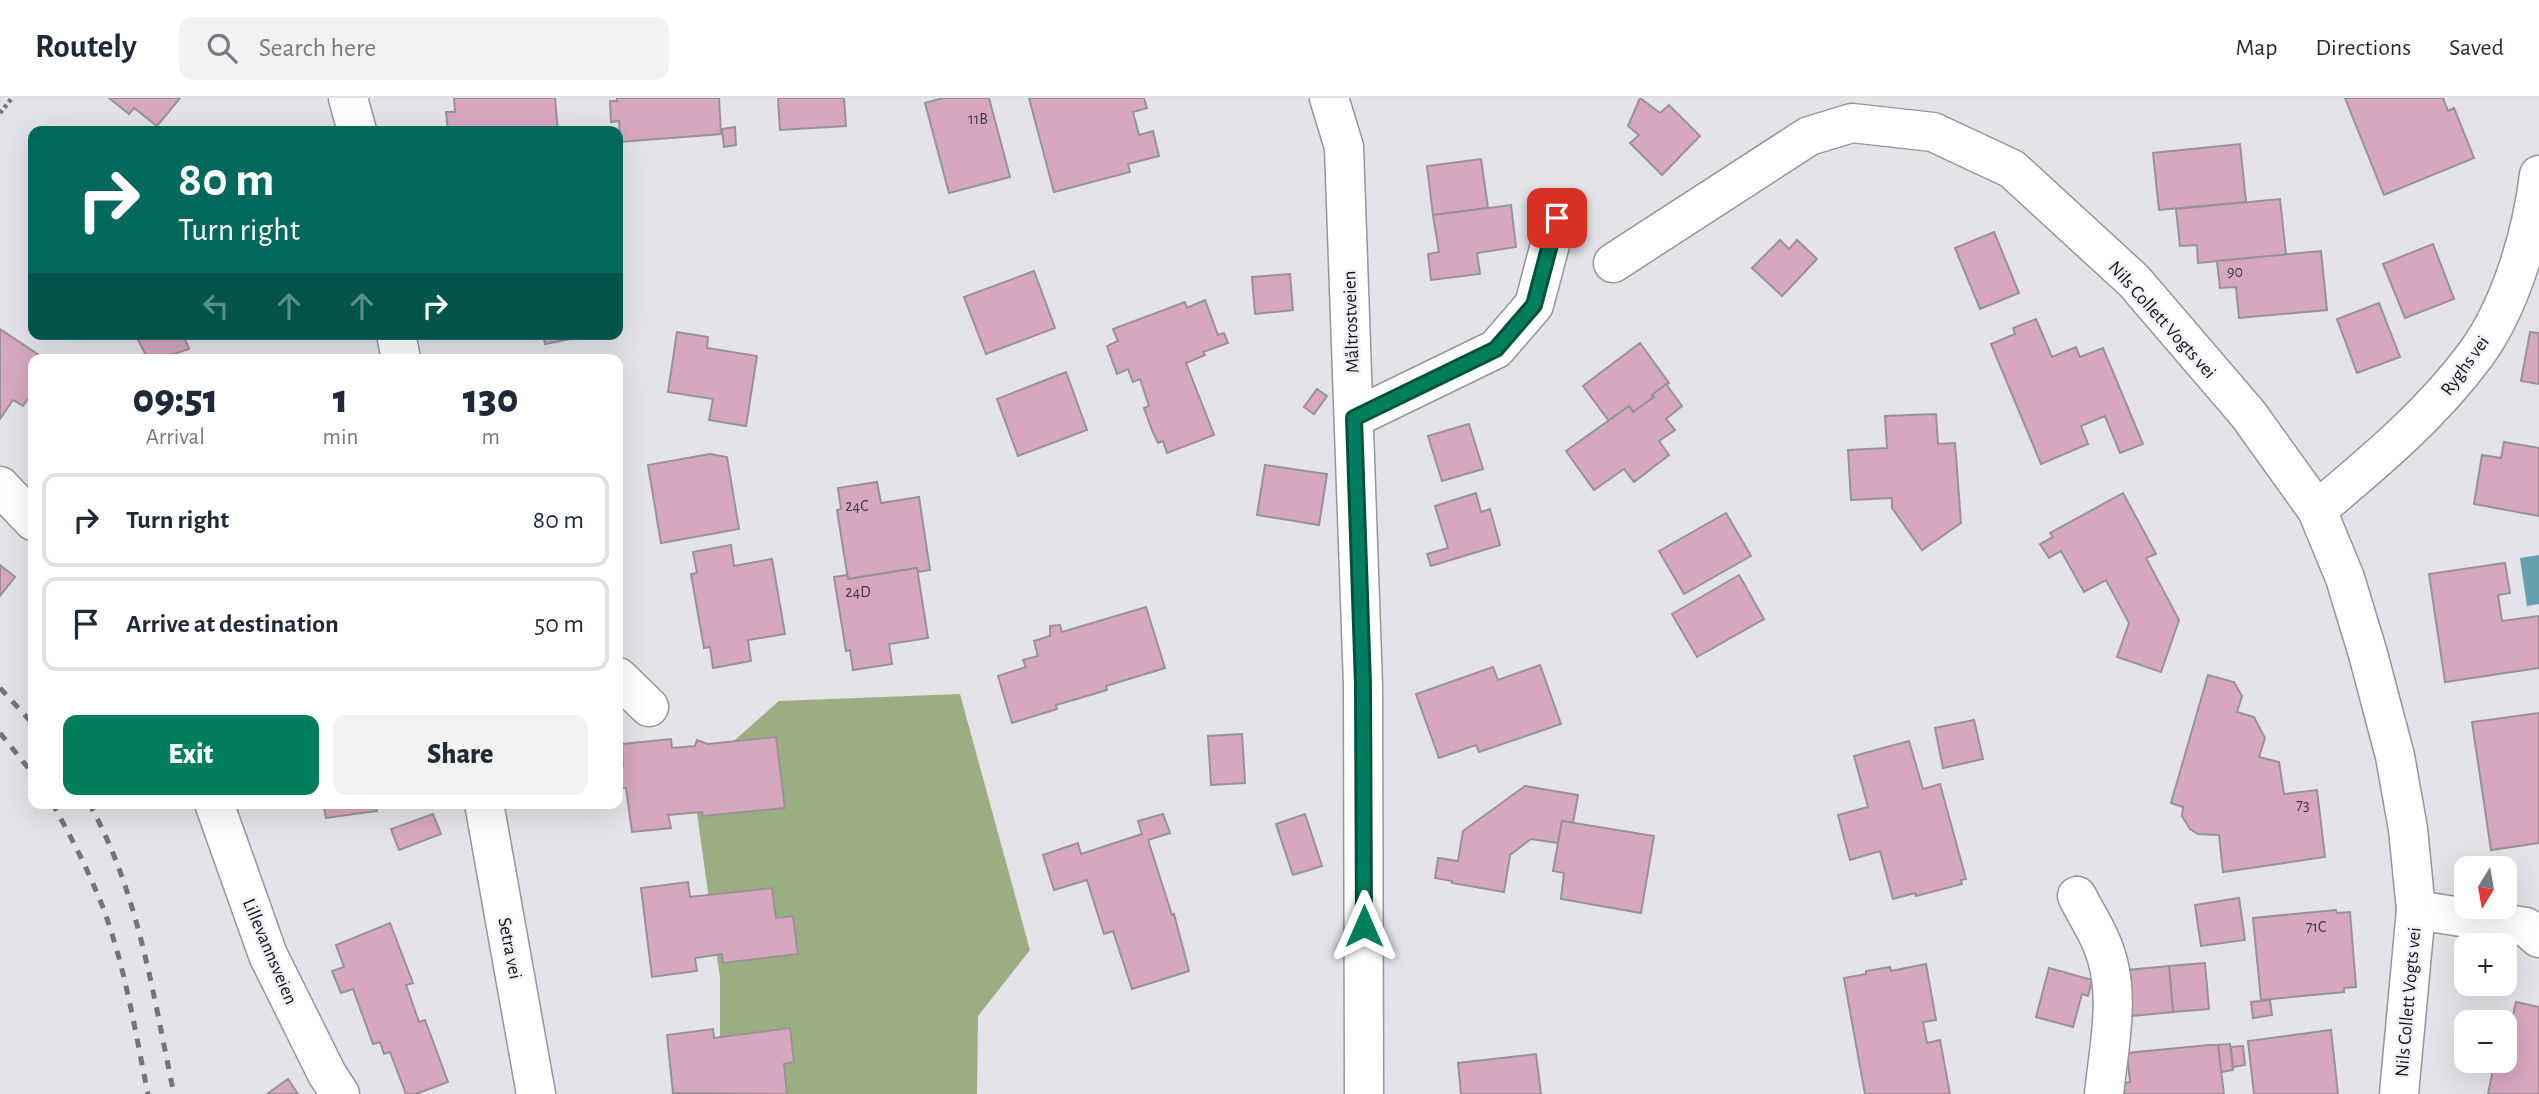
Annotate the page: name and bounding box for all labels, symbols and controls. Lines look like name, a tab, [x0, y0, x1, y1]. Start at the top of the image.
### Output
search box	[179, 17, 669, 80]
icon: search	[203, 29, 241, 67]
text: Routely	[35, 31, 137, 64]
text: Search here	[259, 35, 376, 61]
text: Map	[2235, 36, 2277, 60]
text: Directions	[2315, 36, 2411, 60]
text: Saved	[2449, 36, 2504, 60]
house number: 11B	[968, 111, 988, 127]
icon: right	[63, 154, 154, 245]
text: 80 m	[178, 156, 275, 205]
pin	[1527, 188, 1587, 248]
icon: arrive	[1538, 199, 1576, 237]
text: Turn right	[178, 214, 300, 246]
street label: Nils Collett Vogts vei	[2104, 258, 2219, 382]
house number: 90	[2227, 264, 2243, 280]
street label: Måltrostveien	[1340, 270, 1363, 374]
icon: left	[197, 287, 235, 325]
icon: ahead	[270, 287, 308, 325]
icon: ahead	[343, 287, 381, 325]
icon: right	[416, 287, 454, 325]
street label: Ryghs vei	[2437, 333, 2493, 399]
text: 09:51	[132, 378, 218, 420]
text: 1	[333, 378, 348, 420]
text: 130	[463, 378, 519, 420]
text: Arrival	[146, 426, 205, 449]
text: min	[323, 426, 358, 449]
text: m	[481, 426, 500, 449]
house number: 24C	[845, 498, 869, 514]
icon: right	[67, 501, 105, 539]
text: Turn right	[126, 507, 229, 533]
text: 80 m	[533, 507, 584, 533]
house number: 24D	[845, 584, 871, 600]
icon: arrive	[67, 605, 105, 643]
text: Arrive at destination	[126, 611, 339, 637]
text: 50 m	[534, 611, 584, 637]
button: Exit	[63, 715, 319, 795]
button: Share	[333, 715, 588, 795]
house number: 73	[2296, 797, 2310, 813]
north arrow	[2454, 856, 2516, 919]
map controls	[2454, 856, 2517, 1073]
position arrow	[1327, 889, 1401, 963]
street label: Lillevannsveien	[239, 896, 300, 1007]
street label: Setra vei	[494, 916, 525, 981]
house number: 71C	[2306, 919, 2326, 935]
street label: Nils Collett Vogts vei	[2392, 926, 2425, 1078]
button: +	[2454, 933, 2517, 996]
button: −	[2454, 1010, 2517, 1073]

